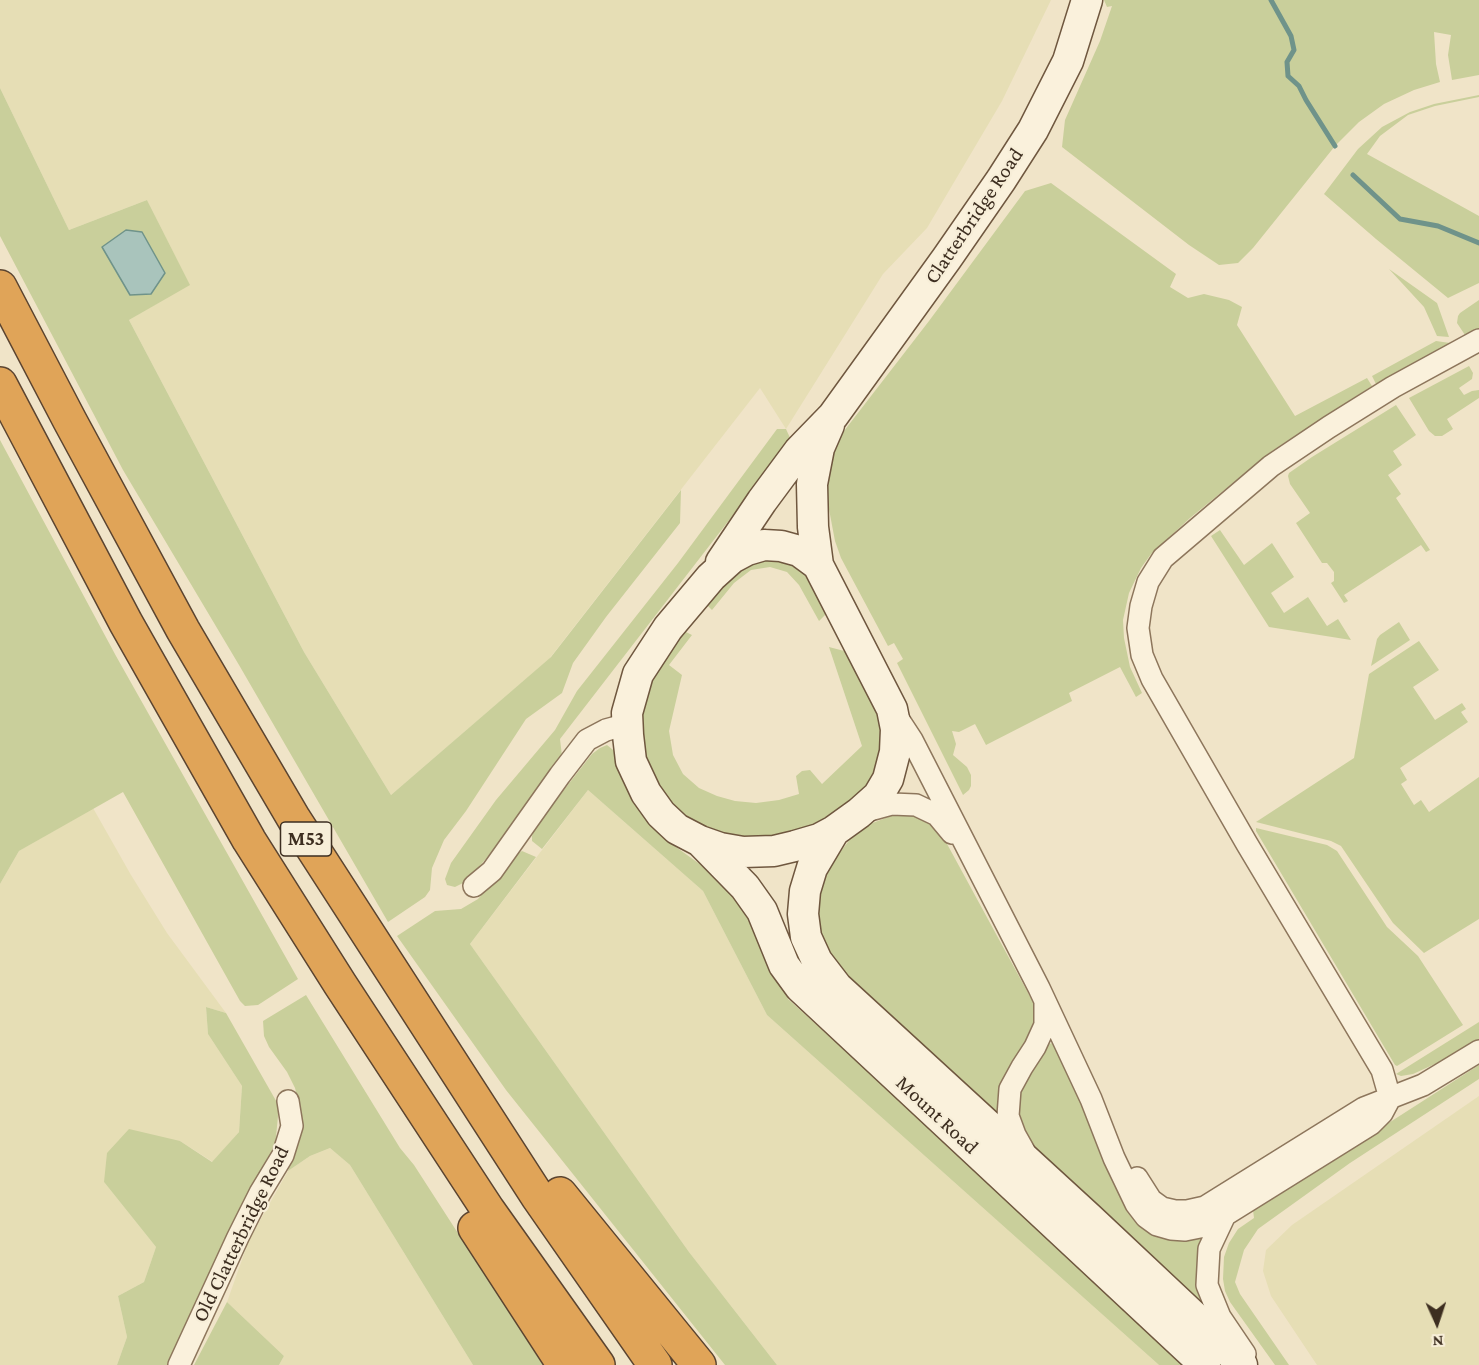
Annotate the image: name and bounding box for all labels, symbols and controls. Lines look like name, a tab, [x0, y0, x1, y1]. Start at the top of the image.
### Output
street label: Clatterbridge Road	[919, 143, 1029, 289]
road number: M53	[280, 822, 332, 856]
street label: Mount Road	[890, 1070, 984, 1160]
street label: Old Clatterbridge Road	[187, 1142, 295, 1326]
north arrow	[1407, 1293, 1467, 1353]
text: N	[1432, 1333, 1444, 1350]

